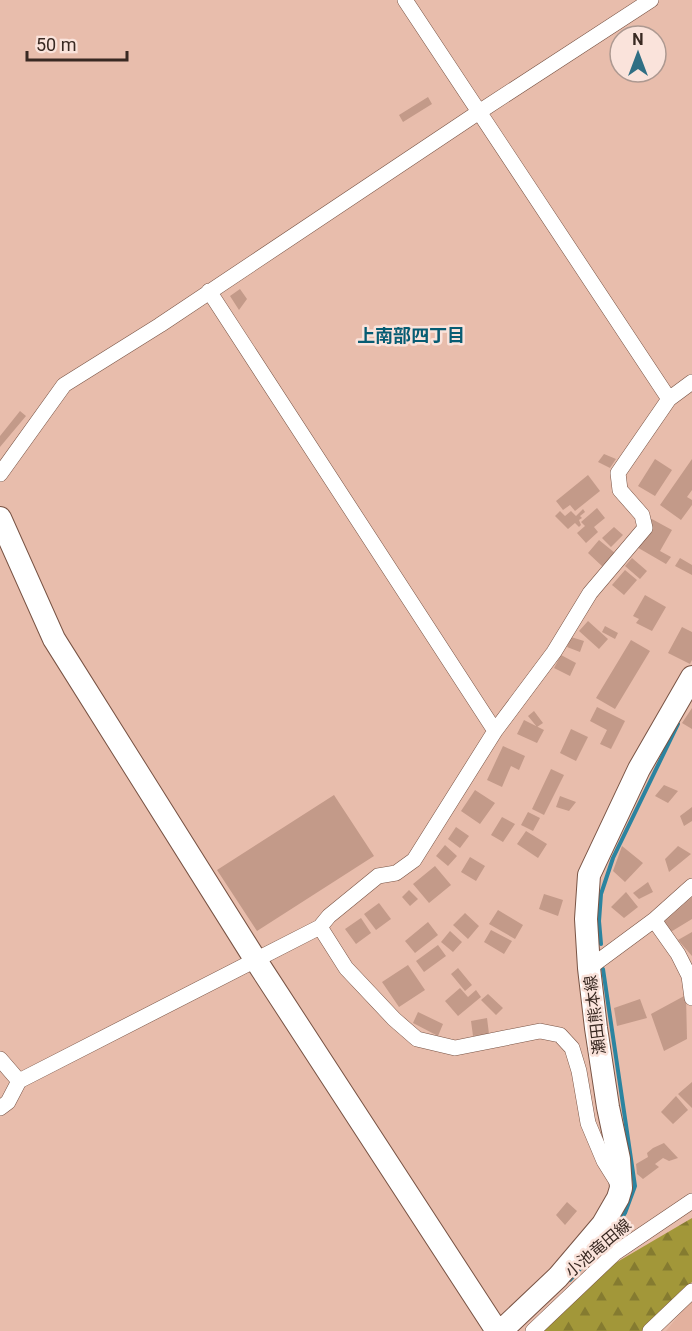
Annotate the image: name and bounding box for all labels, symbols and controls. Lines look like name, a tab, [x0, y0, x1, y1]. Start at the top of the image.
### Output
scale bar	[27, 24, 128, 62]
north arrow	[608, 24, 668, 84]
text: N	[632, 30, 644, 49]
text: 50 m	[36, 34, 76, 55]
district label: 上南部四丁目	[357, 325, 465, 346]
street label: 瀬田熊本線	[581, 974, 609, 1056]
street label: 小池竜田線	[561, 1215, 635, 1281]

